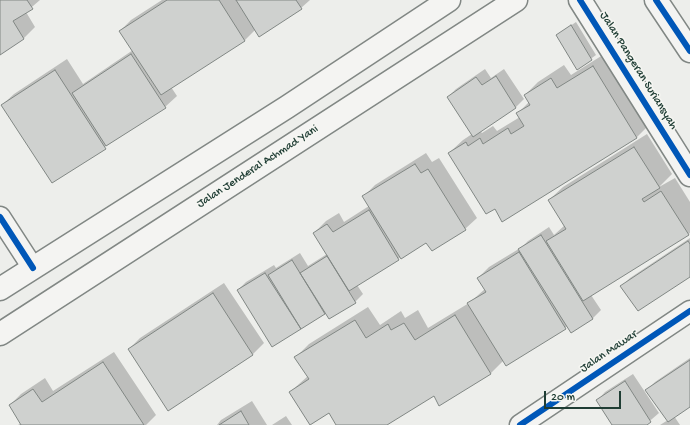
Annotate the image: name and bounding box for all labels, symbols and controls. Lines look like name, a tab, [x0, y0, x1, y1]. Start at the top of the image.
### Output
street label: Jalan Pangeran Suriansyah	[596, 9, 680, 133]
street label: Jalan Jenderal Achmad Yani	[195, 122, 321, 212]
street label: Jalan Mawar	[578, 328, 640, 376]
scale bar	[546, 383, 623, 409]
text: 20 m	[551, 391, 575, 405]

